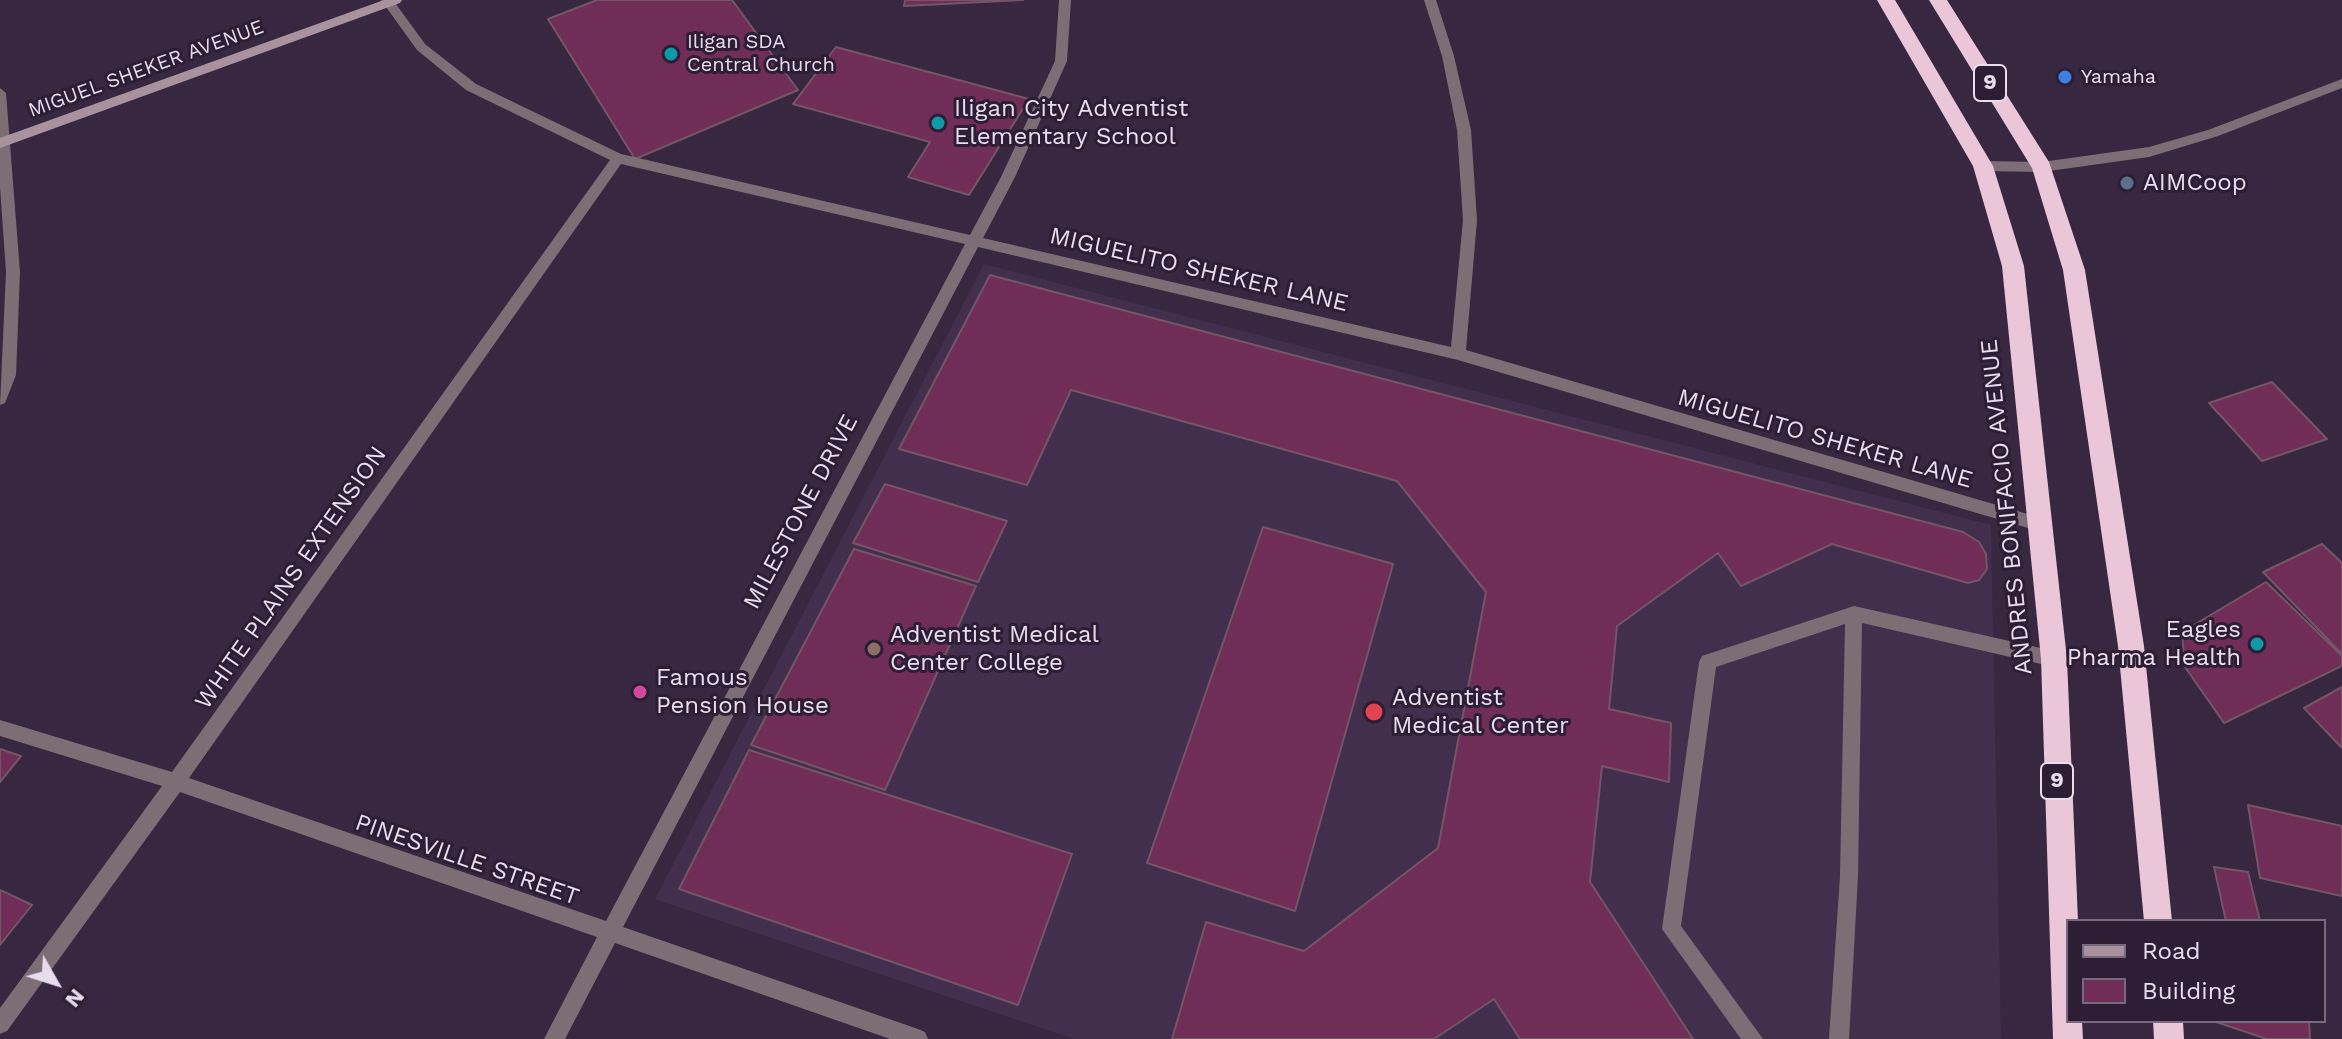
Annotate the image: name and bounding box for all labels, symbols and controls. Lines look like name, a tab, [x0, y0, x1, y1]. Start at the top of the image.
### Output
street label: MIGUEL SHEKER AVENUE	[25, 15, 267, 123]
place label: Iligan SDA Central Church	[687, 30, 835, 77]
marker: Iligan SDA Central Church	[662, 45, 680, 63]
road number: 9	[1974, 65, 2006, 101]
place label: Yamaha	[2081, 65, 2156, 89]
marker: Yamaha	[2056, 68, 2074, 86]
place label: Iligan City Adventist Elementary School	[954, 95, 1188, 151]
marker: Iligan City Adventist Elementary School	[929, 114, 947, 132]
place label: AIMCoop	[2143, 169, 2247, 197]
marker: AIMCoop	[2118, 174, 2136, 192]
street label: MIGUELITO SHEKER LANE	[1047, 222, 1351, 318]
street label: ANDRES BONIFACIO AVENUE	[1975, 338, 2039, 676]
street label: MIGUELITO SHEKER LANE	[1674, 383, 1976, 495]
street label: MILESTONE DRIVE	[738, 410, 864, 614]
street label: WHITE PLAINS EXTENSION	[189, 441, 393, 715]
place label: Eagles Pharma Health	[2067, 616, 2241, 672]
place label: Adventist Medical Center College	[890, 621, 1099, 677]
marker: Eagles Pharma Health	[2248, 635, 2266, 653]
marker: Adventist Medical Center College	[865, 640, 883, 658]
place label: Famous Pension House	[656, 664, 829, 720]
marker: Famous Pension House	[631, 683, 649, 701]
place label: Adventist Medical Center	[1392, 684, 1569, 740]
marker: Adventist Medical Center	[1363, 701, 1385, 723]
road number: 9	[2041, 763, 2073, 799]
street label: PINESVILLE STREET	[351, 808, 583, 912]
legend	[2066, 919, 2326, 1023]
text: Road	[2142, 937, 2201, 965]
north arrow	[16, 943, 96, 1023]
text: Building	[2142, 977, 2235, 1005]
text: N	[60, 984, 90, 1013]

